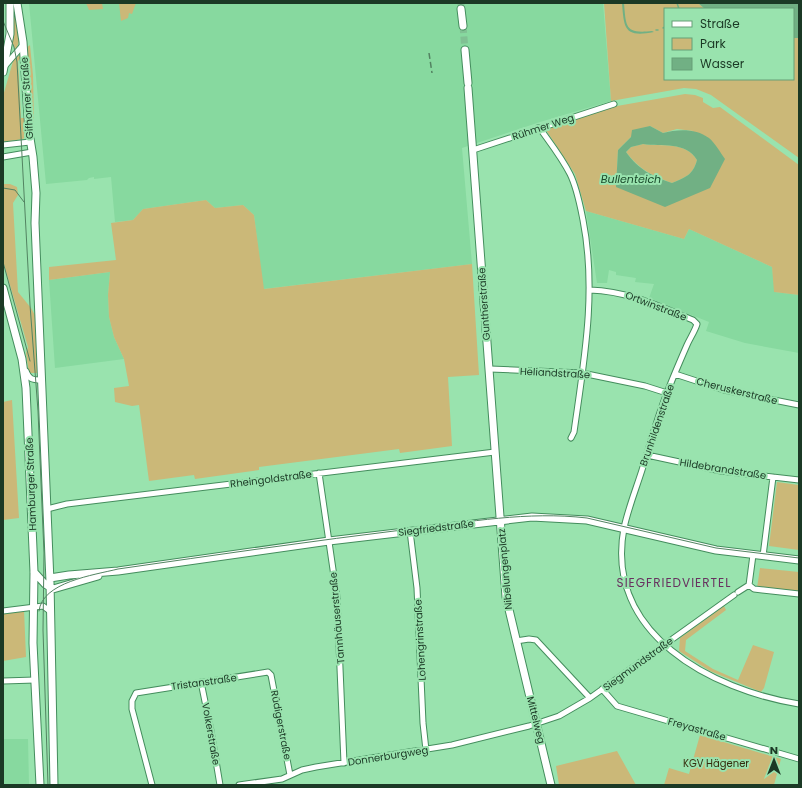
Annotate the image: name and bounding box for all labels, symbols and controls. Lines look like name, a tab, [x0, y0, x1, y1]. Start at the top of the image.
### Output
legend	[664, 8, 794, 80]
text: Straße	[700, 15, 740, 32]
text: Park	[700, 35, 727, 52]
text: Wasser	[700, 55, 745, 72]
street label: Gifhorner Straße	[17, 57, 37, 139]
street label: Rühmer Weg	[510, 110, 576, 144]
water label: Bullenteich	[601, 171, 661, 187]
street label: Guntherstraße	[474, 267, 494, 341]
street label: Ortwinstraße	[623, 287, 689, 325]
street label: Heliandstraße	[519, 364, 591, 382]
street label: Cheruskerstraße	[695, 374, 779, 408]
street label: Brunhildenstraße	[636, 382, 678, 468]
street label: Hamburger Straße	[22, 437, 40, 531]
street label: Hildebrandstraße	[679, 455, 767, 483]
street label: Rheingoldstraße	[229, 467, 313, 491]
street label: Siegfriedstraße	[397, 516, 475, 540]
street label: Nibelungenplatz	[494, 527, 516, 610]
street label: Tannhäuserstraße	[326, 571, 348, 665]
district label: SIEGFRIEDVIERTEL	[617, 574, 731, 591]
street label: Lohengrinstraße	[410, 599, 430, 681]
street label: Siegmundstraße	[600, 633, 676, 695]
street label: Tristanstraße	[170, 670, 238, 694]
street label: Rüdigerstraße	[267, 689, 295, 761]
street label: Mittelweg	[523, 695, 549, 745]
street label: Volkerstraße	[198, 702, 224, 766]
street label: Freyastraße	[666, 714, 728, 744]
north arrow	[754, 740, 794, 780]
street label: Donnerburgweg	[347, 742, 429, 770]
text: N	[770, 742, 778, 758]
park label: KGV Hägener	[683, 756, 749, 771]

